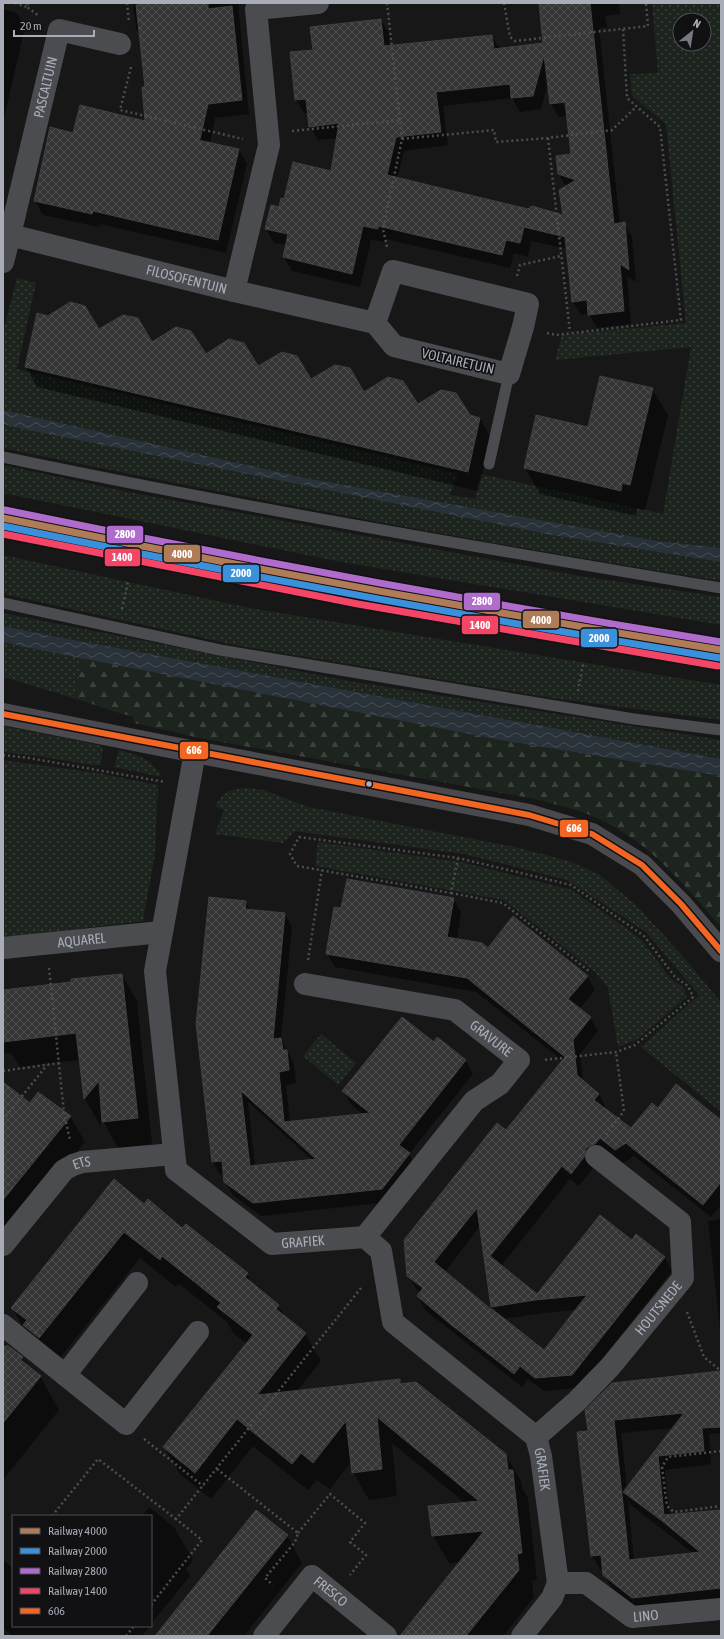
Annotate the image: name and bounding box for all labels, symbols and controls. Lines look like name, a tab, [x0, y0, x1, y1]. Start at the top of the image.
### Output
scale bar	[14, 12, 94, 38]
north arrow	[672, 12, 712, 52]
text: N	[691, 17, 703, 30]
text: 20 m	[20, 19, 42, 33]
street label: PASCALTUIN	[30, 55, 60, 120]
street label: FILOSOFENTUIN	[145, 261, 229, 297]
street label: VOLTAIRETUIN	[420, 345, 496, 377]
line badge: 2800	[106, 525, 144, 544]
text: 2800	[115, 528, 135, 540]
line badge: 4000	[163, 544, 201, 563]
line badge: 1400	[104, 548, 141, 567]
text: 4000	[171, 548, 192, 560]
text: 1400	[112, 551, 132, 563]
line badge: 2000	[222, 564, 260, 583]
text: 2000	[231, 567, 251, 579]
line badge: 2800	[463, 592, 501, 611]
text: 2800	[472, 595, 492, 607]
line badge: 4000	[522, 610, 560, 629]
text: 4000	[530, 614, 551, 626]
line badge: 1400	[461, 615, 499, 635]
text: 1400	[470, 619, 490, 631]
line badge: 2000	[580, 628, 618, 648]
text: 2000	[589, 632, 609, 644]
line badge: 606	[179, 741, 209, 760]
text: 606	[186, 744, 202, 756]
unlabelled marker	[364, 779, 374, 789]
line badge: 606	[559, 819, 589, 838]
text: 606	[566, 822, 582, 834]
street label: AQUAREL	[57, 930, 107, 950]
street label: GRAVURE	[467, 1017, 515, 1060]
street label: ETS	[70, 1153, 91, 1173]
street label: GRAFIEK	[281, 1232, 325, 1251]
street label: HOUTSNEDE	[632, 1278, 685, 1338]
street label: GRAFIEK	[531, 1446, 554, 1492]
legend	[12, 1515, 152, 1627]
text: Railway 4000	[48, 1524, 108, 1538]
text: Railway 2000	[48, 1544, 108, 1558]
text: Railway 2800	[48, 1564, 108, 1578]
street label: FRESCO	[311, 1573, 351, 1610]
text: Railway 1400	[48, 1584, 108, 1598]
text: 606	[48, 1604, 65, 1618]
street label: LINO	[632, 1607, 659, 1625]

